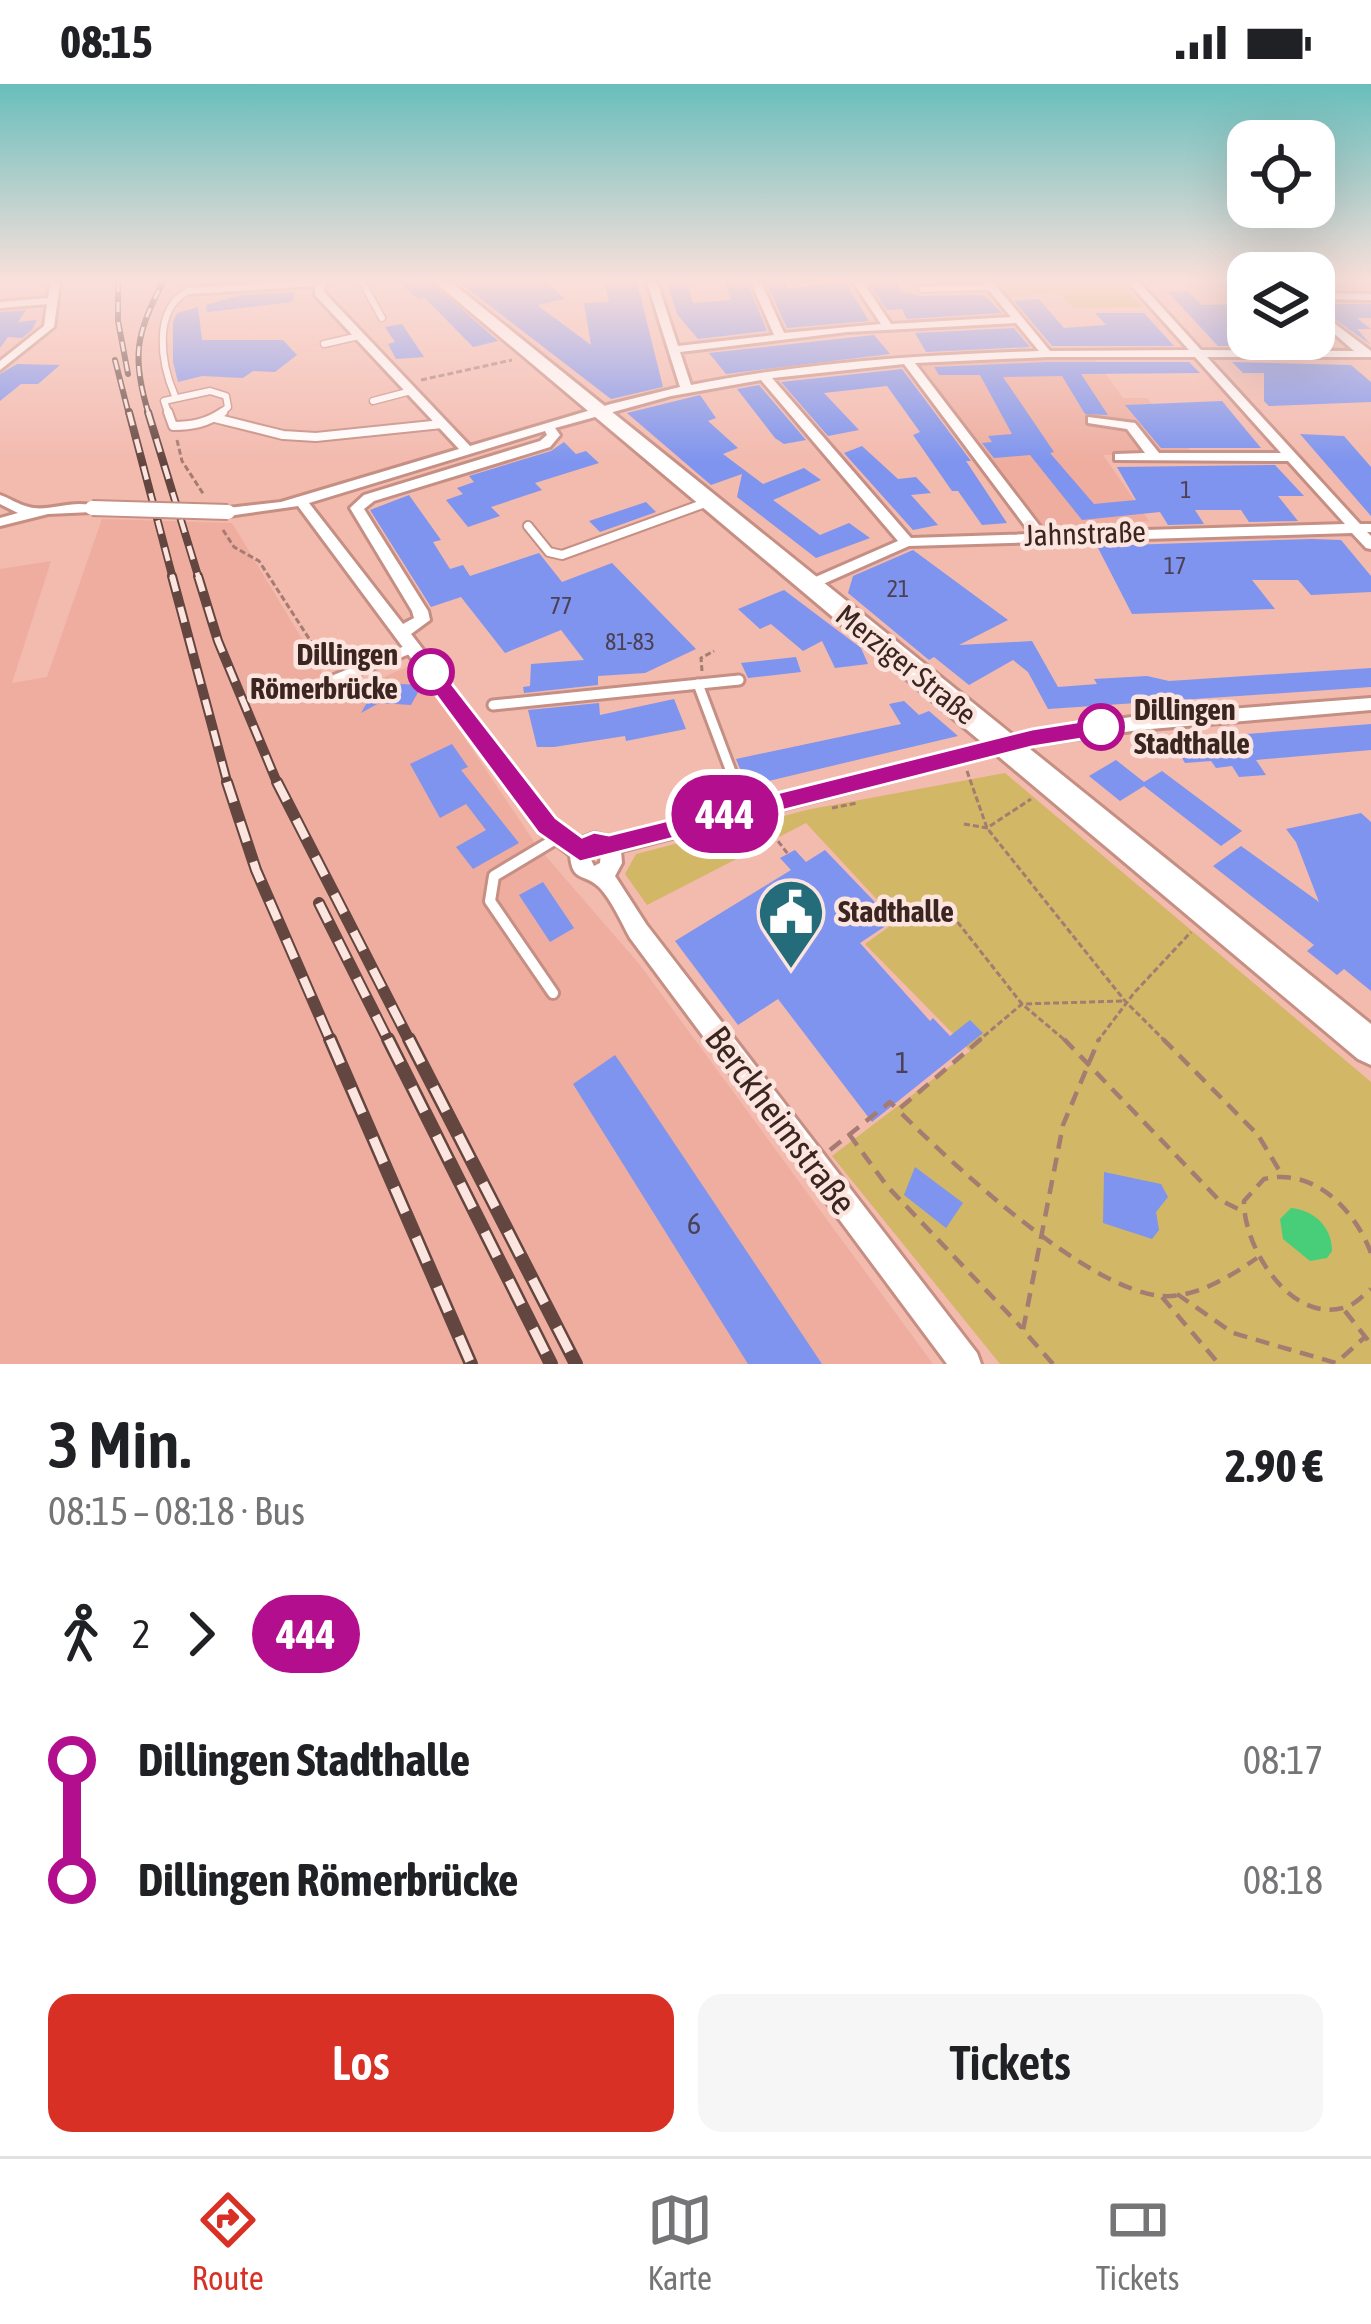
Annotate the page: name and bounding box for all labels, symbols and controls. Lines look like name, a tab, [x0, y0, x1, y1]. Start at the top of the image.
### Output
text: 08:15	[60, 16, 153, 68]
map controls	[1227, 120, 1335, 360]
button: locate	[1227, 120, 1335, 228]
button: layers	[1227, 252, 1335, 360]
house number: 1	[1180, 476, 1192, 503]
street label: Jahnstraße	[1024, 514, 1146, 552]
house number: 17	[1164, 552, 1186, 579]
house number: 21	[887, 575, 909, 602]
house number: 77	[550, 592, 572, 619]
street label: Merziger Straße	[830, 597, 984, 731]
house number: 81-83	[605, 628, 655, 655]
place label: Dillingen Römerbrücke	[250, 637, 398, 705]
marker: Dillingen Römerbrücke	[409, 650, 453, 694]
place label: Dillingen Stadthalle	[1134, 692, 1250, 760]
marker: Dillingen Stadthalle	[1079, 705, 1123, 749]
line badge: 444	[656, 775, 794, 853]
text: 444	[695, 790, 755, 838]
public building icon: Stadthalle	[756, 877, 826, 971]
place label: Stadthalle	[838, 894, 954, 928]
street label: Berckheimstraße	[697, 1018, 865, 1222]
house number: 1	[895, 1045, 909, 1079]
house number: 6	[687, 1206, 701, 1240]
text: 3 Min.	[48, 1406, 191, 1482]
text: 2.90 €	[1225, 1440, 1323, 1492]
text: 08:15 – 08:18 · Bus	[48, 1489, 305, 1533]
icon: walk	[48, 1601, 114, 1667]
icon: forward	[168, 1601, 234, 1667]
text: 444	[276, 1610, 336, 1658]
text: 2	[132, 1612, 150, 1656]
text: Dillingen Stadthalle	[138, 1734, 470, 1786]
text: 08:17	[1243, 1738, 1323, 1782]
text: Dillingen Römerbrücke	[138, 1854, 519, 1906]
text: 08:18	[1243, 1858, 1323, 1902]
button: Los	[48, 1994, 674, 2132]
button: Tickets	[698, 1994, 1323, 2132]
tab: Route	[192, 2187, 264, 2297]
tab: Karte	[647, 2187, 713, 2297]
tab: Tickets	[1096, 2187, 1179, 2297]

